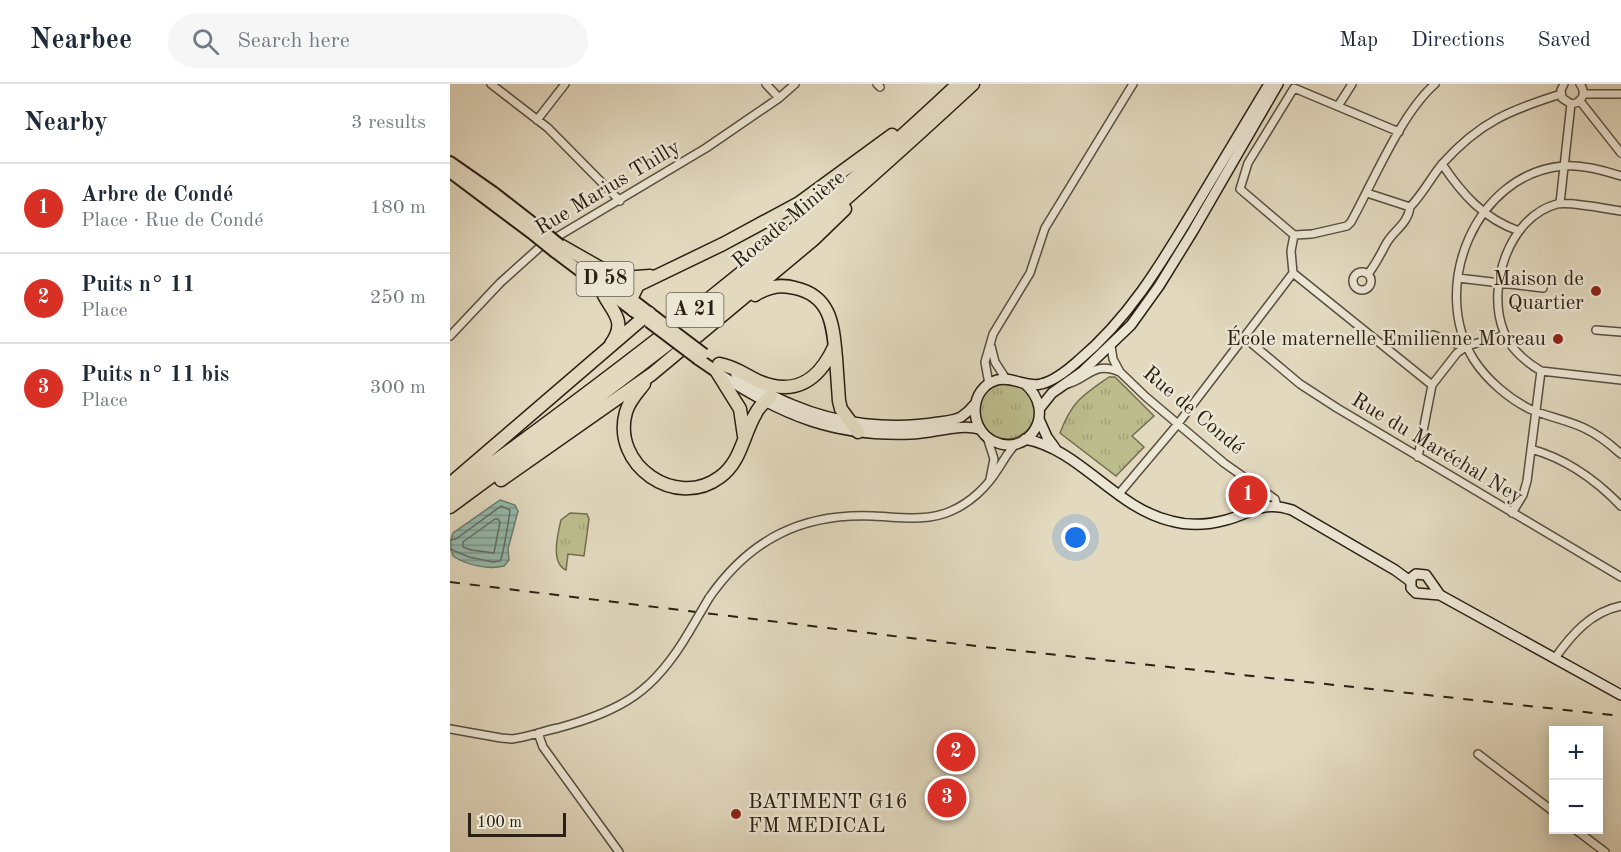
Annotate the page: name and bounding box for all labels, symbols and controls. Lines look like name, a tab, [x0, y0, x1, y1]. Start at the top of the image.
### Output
search box	[168, 14, 588, 68]
icon: search	[189, 25, 222, 58]
text: Nearbee	[30, 27, 132, 55]
text: Search here	[237, 30, 350, 52]
text: Map	[1339, 30, 1378, 51]
text: Directions	[1411, 30, 1505, 51]
text: Saved	[1538, 30, 1591, 51]
text: Nearby	[24, 110, 108, 136]
text: 3 results	[351, 113, 426, 133]
street label: Rue Marius Thilly	[532, 137, 684, 239]
street label: Rocade Minière	[729, 167, 849, 273]
text: Arbre de Condé	[81, 184, 233, 206]
text: 1	[38, 198, 49, 218]
text: 180 m	[370, 198, 426, 218]
text: Place · Rue de Condé	[81, 211, 263, 231]
road number: D 58	[576, 262, 634, 296]
place label: Maison de Quartier	[1493, 269, 1584, 314]
text: Puits n° 11	[81, 274, 195, 296]
marker: Maison de Quartier	[1589, 284, 1603, 298]
text: 2	[38, 288, 49, 308]
text: 250 m	[370, 288, 426, 308]
road number: A 21	[666, 293, 724, 327]
text: Place	[81, 301, 128, 321]
place label: École maternelle Emilienne Moreau	[1226, 325, 1546, 350]
marker: École maternelle Emilienne Moreau	[1551, 332, 1565, 346]
street label: Rue de Condé	[1138, 363, 1248, 459]
text: Puits n° 11 bis	[81, 364, 229, 386]
text: 3	[38, 378, 49, 398]
text: 300 m	[370, 378, 426, 398]
street label: Rue du Maréchal Ney	[1348, 390, 1526, 508]
text: Place	[81, 391, 128, 411]
pin: 1	[1228, 472, 1268, 518]
your location	[1061, 523, 1090, 552]
map controls	[1549, 726, 1603, 834]
button: +	[1549, 726, 1603, 780]
pin: 2	[936, 730, 976, 774]
pin: 3	[928, 776, 966, 820]
button: −	[1549, 780, 1603, 834]
place label: BATIMENT G16 FM MEDICAL	[748, 792, 908, 837]
marker: BATIMENT G16 FM MEDICAL	[729, 807, 743, 821]
scale bar	[468, 810, 566, 838]
text: 100 m	[477, 815, 522, 831]

